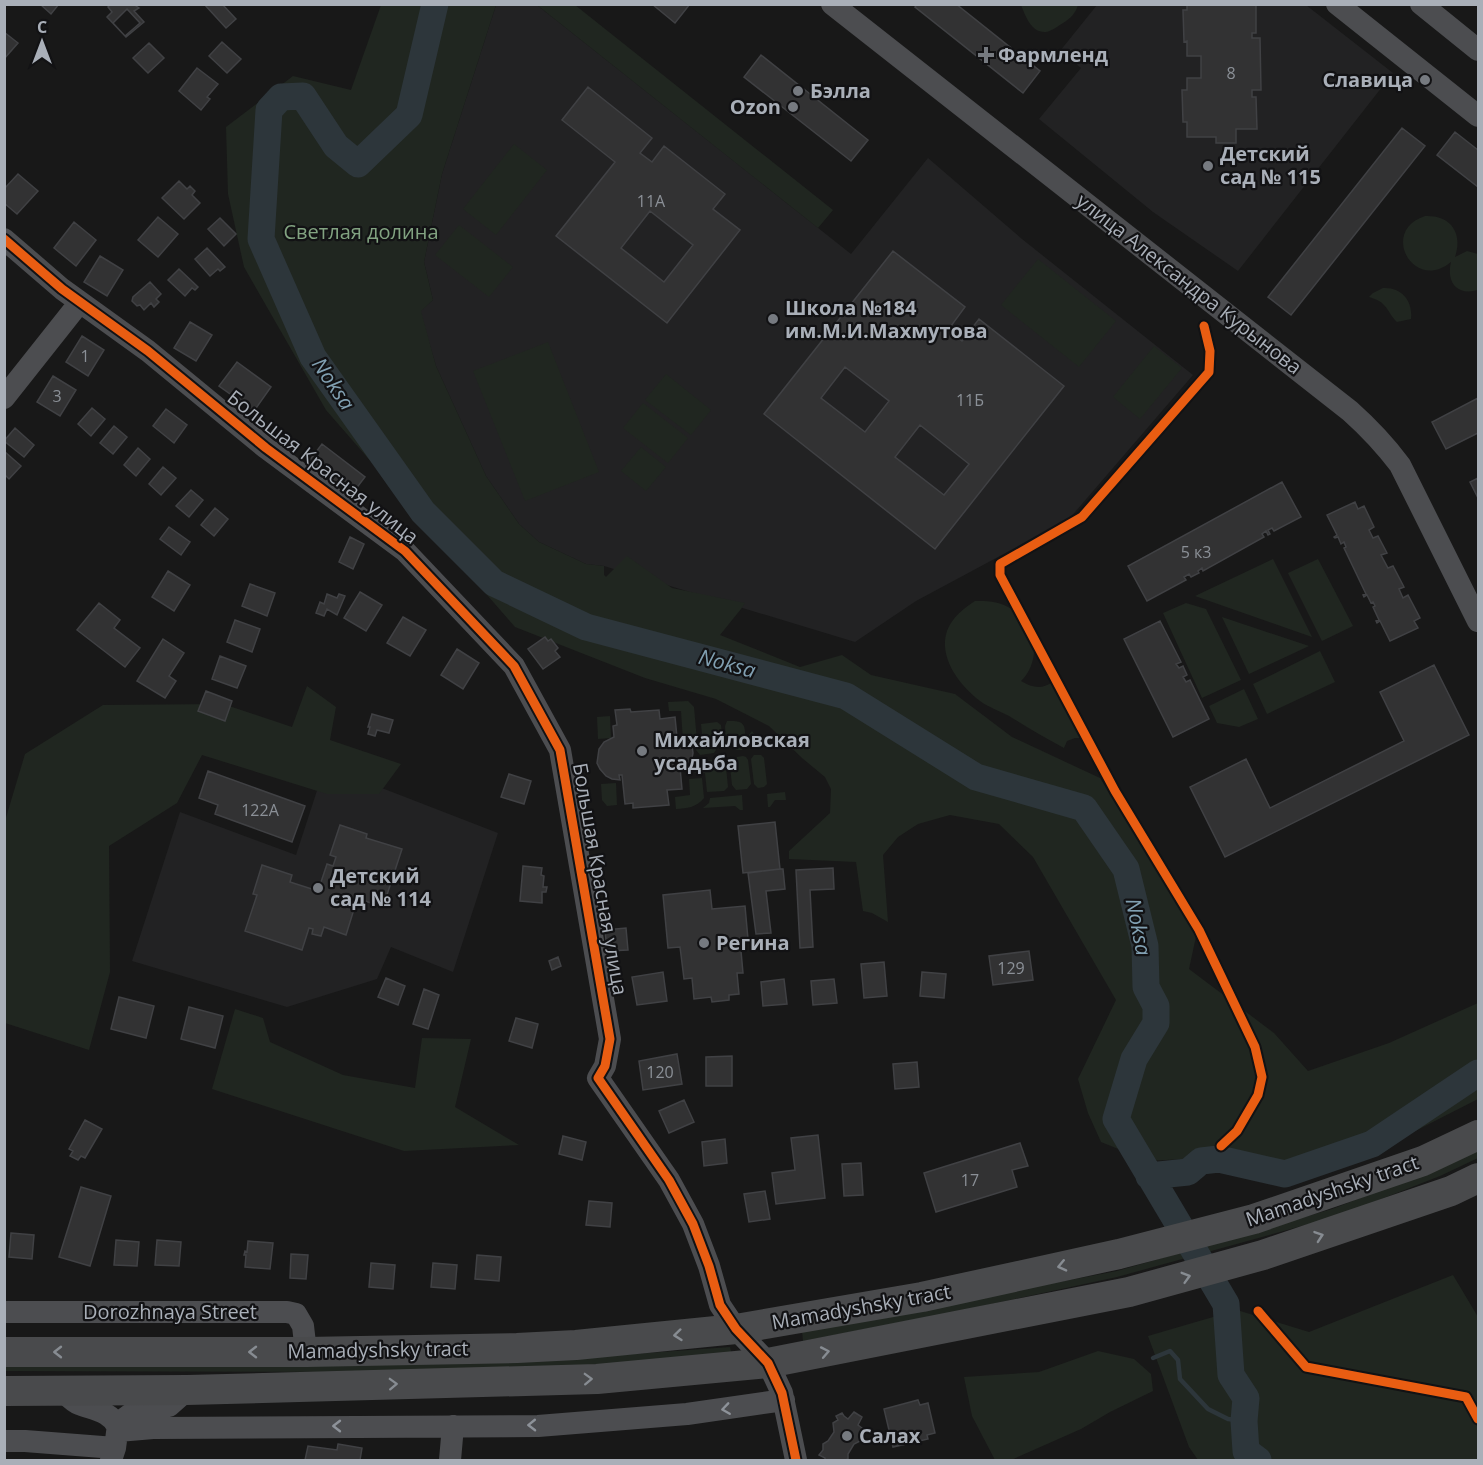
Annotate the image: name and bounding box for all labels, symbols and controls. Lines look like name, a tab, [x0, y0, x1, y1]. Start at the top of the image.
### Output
north arrow	[12, 12, 72, 72]
text: С	[37, 16, 47, 38]
place label: Фармленд	[998, 41, 1108, 68]
marker: Фармленд	[979, 48, 993, 62]
house number: 8	[1226, 62, 1236, 84]
place label: Славица	[1322, 66, 1413, 93]
marker: Славица	[1418, 73, 1432, 87]
place label: Бэлла	[810, 77, 871, 104]
marker: Бэлла	[791, 84, 805, 98]
place label: Ozon	[730, 93, 781, 120]
marker: Ozon	[786, 100, 800, 114]
place label: Детский сад № 115	[1220, 140, 1321, 190]
marker: Детский сад № 115	[1201, 159, 1215, 173]
street label: улица Александра Курынова	[1071, 187, 1308, 380]
house number: 11А	[637, 190, 666, 212]
park label: Светлая долина	[283, 218, 439, 245]
place label: Школа №184 им.М.И.Махмутова	[785, 294, 988, 344]
marker: Школа №184 им.М.И.Махмутова	[766, 312, 780, 326]
house number: 1	[80, 345, 90, 367]
water label: Noksa	[306, 352, 362, 415]
street label: Большая Красная улица	[222, 383, 424, 550]
house number: 3	[52, 385, 62, 407]
house number: 11Б	[956, 389, 984, 411]
house number: 5 к3	[1181, 541, 1211, 563]
water label: Noksa	[696, 642, 759, 684]
place label: Михайловская усадьба	[654, 726, 810, 776]
marker: Михайловская усадьба	[635, 744, 649, 758]
street label: Большая Красная улица	[567, 761, 634, 997]
house number: 122А	[241, 799, 280, 821]
place label: Детский сад № 114	[330, 862, 431, 912]
marker: Детский сад № 114	[311, 881, 325, 895]
water label: Noksa	[1120, 896, 1158, 958]
place label: Регина	[716, 929, 790, 956]
marker: Регина	[697, 936, 711, 950]
house number: 129	[997, 957, 1025, 979]
house number: 120	[646, 1061, 674, 1083]
street label: Mamadyshsky tract	[1242, 1148, 1422, 1233]
house number: 17	[961, 1169, 979, 1191]
one-way arrow	[1313, 1230, 1323, 1243]
one-way arrow	[1057, 1259, 1067, 1272]
one-way arrow	[1181, 1271, 1191, 1284]
street label: Mamadyshsky tract	[769, 1277, 952, 1336]
street label: Dorozhnaya Street	[83, 1298, 257, 1325]
one-way arrow	[673, 1328, 682, 1340]
street label: Mamadyshsky tract	[287, 1334, 469, 1365]
one-way arrow	[53, 1346, 62, 1358]
one-way arrow	[248, 1346, 257, 1358]
one-way arrow	[820, 1346, 830, 1359]
one-way arrow	[583, 1373, 592, 1385]
one-way arrow	[388, 1378, 397, 1391]
one-way arrow	[721, 1402, 731, 1414]
one-way arrow	[527, 1419, 536, 1432]
one-way arrow	[332, 1420, 341, 1432]
place label: Салах	[859, 1422, 921, 1449]
marker: Салах	[840, 1429, 854, 1443]

